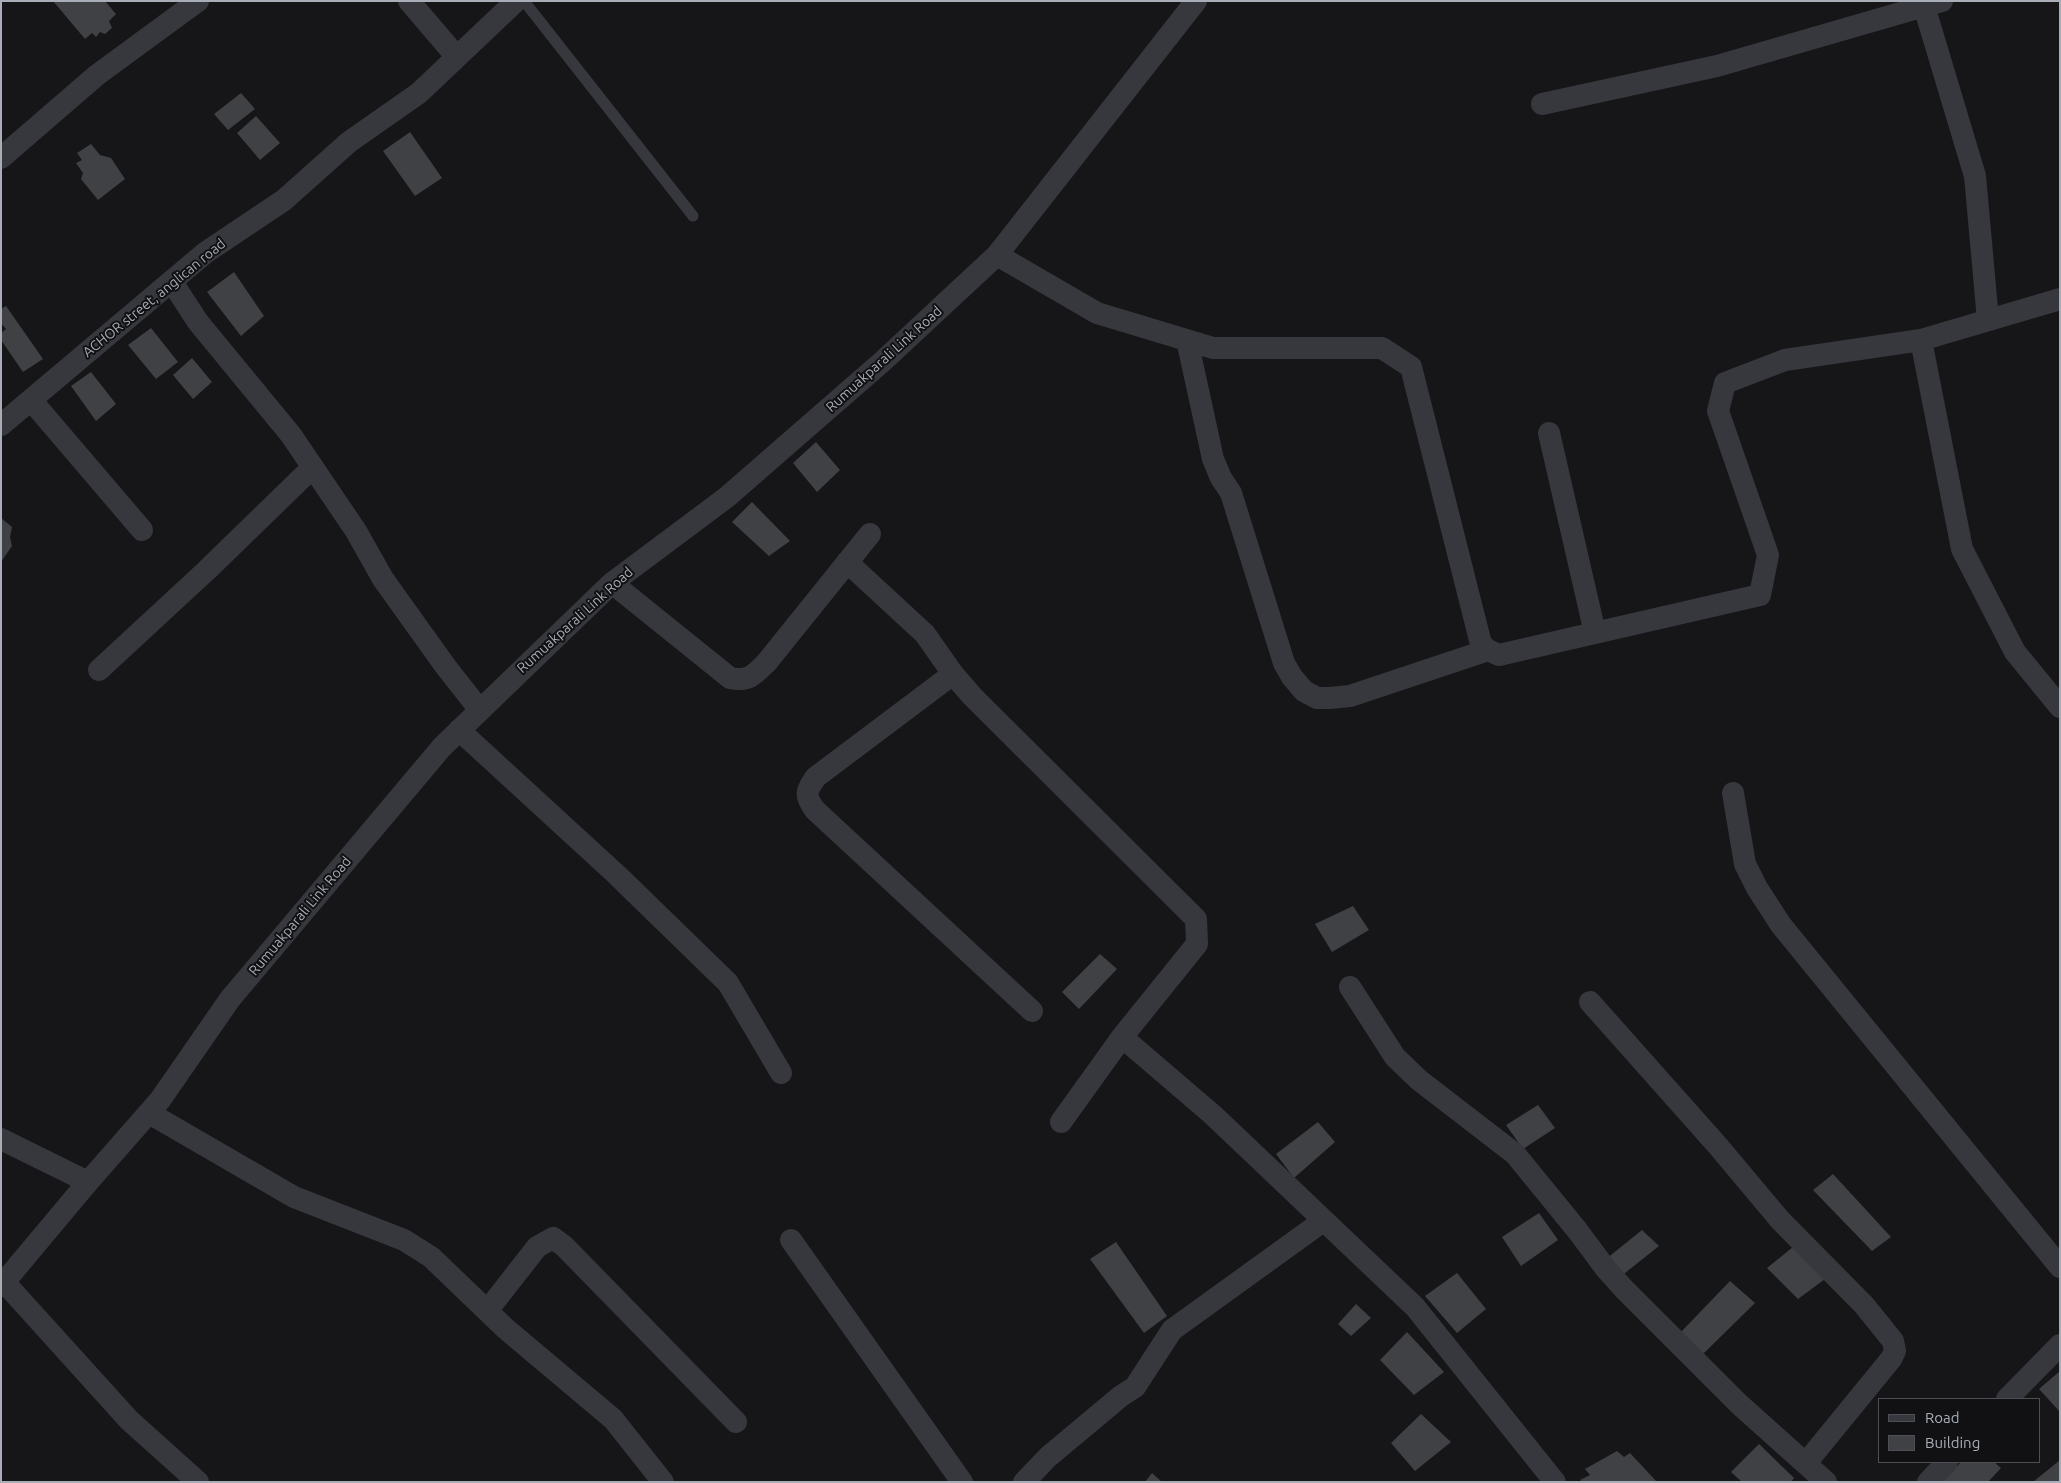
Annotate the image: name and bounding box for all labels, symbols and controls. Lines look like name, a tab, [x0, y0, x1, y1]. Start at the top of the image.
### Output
street label: ACHOR street, anglican road	[79, 235, 229, 361]
street label: Rumuakparali Link Road	[823, 302, 945, 416]
street label: Rumuakparali Link Road	[514, 563, 636, 677]
street label: Rumuakparali Link Road	[245, 853, 355, 979]
legend	[1878, 1398, 2041, 1463]
text: Road	[1925, 1409, 1960, 1426]
text: Building	[1925, 1434, 1980, 1451]

